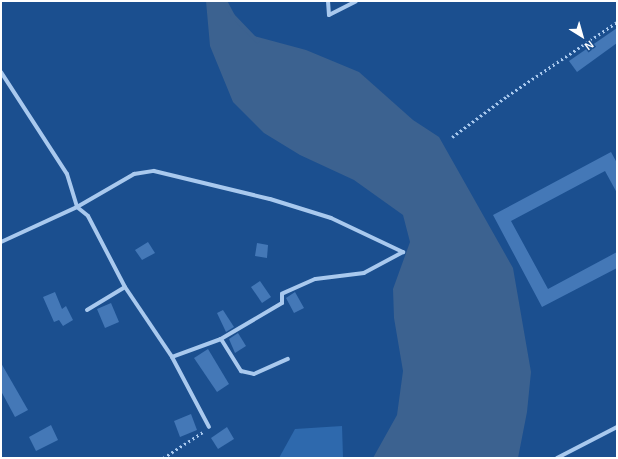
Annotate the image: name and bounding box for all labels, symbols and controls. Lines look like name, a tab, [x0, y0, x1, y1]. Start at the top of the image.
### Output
north arrow	[562, 16, 602, 56]
text: N	[582, 38, 596, 53]

